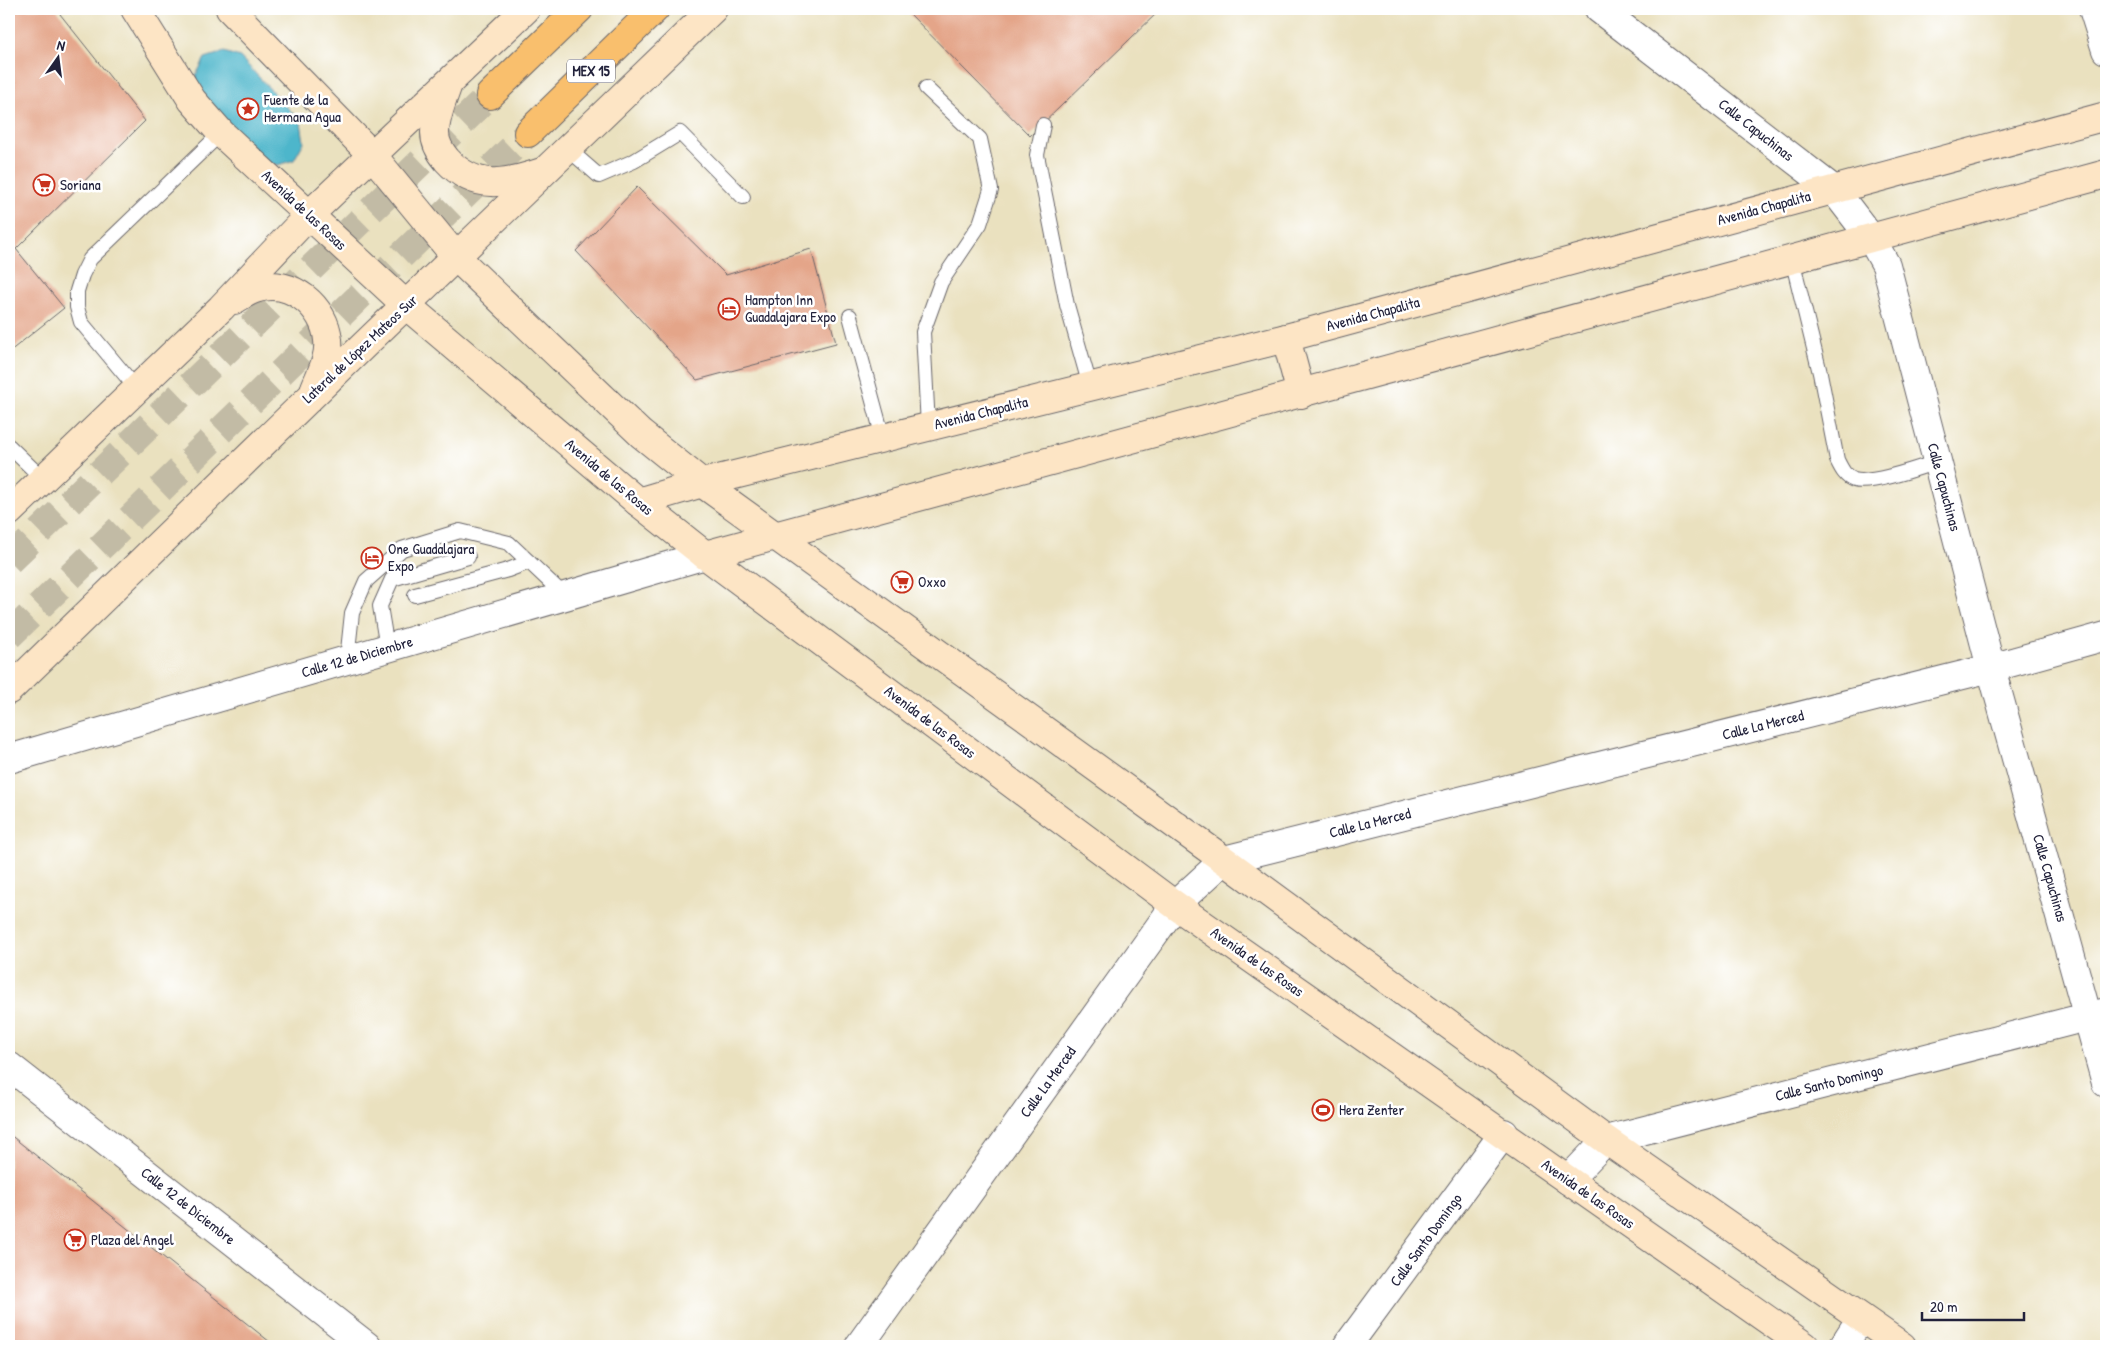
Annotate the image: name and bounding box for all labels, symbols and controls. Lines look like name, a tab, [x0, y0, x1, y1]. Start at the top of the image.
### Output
north arrow	[32, 32, 82, 82]
text: N	[55, 35, 68, 55]
road number: MEX 15	[567, 59, 615, 82]
place label: Fuente de la Hermana Agua	[263, 89, 341, 127]
street label: Calle Capuchinas	[1714, 93, 1799, 166]
place icon: Fuente de la Hermana Agua	[236, 97, 260, 121]
street label: Avenida de las Rosas	[257, 165, 352, 255]
supermarket icon: Soriana	[32, 173, 56, 197]
place label: Soriana	[60, 174, 101, 195]
street label: Avenida Chapalita	[1715, 185, 1813, 230]
street label: Lateral de López Mateos Sur	[297, 289, 422, 408]
place label: Hampton Inn Guadalajara Expo	[745, 289, 836, 327]
street label: Avenida Chapalita	[1324, 291, 1422, 336]
hotel icon: Hampton Inn Guadalajara Expo	[717, 297, 741, 321]
street label: Avenida Chapalita	[932, 391, 1030, 434]
street label: Avenida de las Rosas	[561, 433, 658, 520]
street label: Calle Capuchinas	[1923, 440, 1966, 533]
place label: One Guadalajara Expo	[388, 538, 474, 576]
hotel icon: One Guadalajara Expo	[360, 546, 384, 570]
supermarket icon: Oxxo	[890, 570, 914, 594]
place label: Oxxo	[918, 571, 946, 592]
street label: Calle 12 de Diciembre	[299, 631, 415, 682]
street label: Avenida de las Rosas	[880, 680, 980, 763]
street label: Calle La Merced	[1720, 704, 1806, 745]
street label: Calle La Merced	[1327, 802, 1413, 843]
street label: Calle Capuchinas	[2028, 832, 2073, 924]
street label: Avenida de las Rosas	[1207, 922, 1308, 1002]
street label: Calle La Merced	[1015, 1042, 1081, 1122]
street label: Calle Santo Domingo	[1773, 1059, 1885, 1106]
sports icon: Hera Zenter	[1311, 1098, 1335, 1122]
place label: Hera Zenter	[1339, 1099, 1405, 1120]
street label: Avenida de las Rosas	[1538, 1154, 1639, 1234]
street label: Calle 12 de Diciembre	[137, 1162, 240, 1249]
street label: Calle Santo Domingo	[1385, 1189, 1467, 1291]
supermarket icon: Plaza del Angel	[63, 1228, 87, 1252]
place label: Plaza del Angel	[91, 1229, 174, 1250]
scale bar	[1922, 1290, 2025, 1322]
text: 20 m	[1930, 1296, 1957, 1317]

